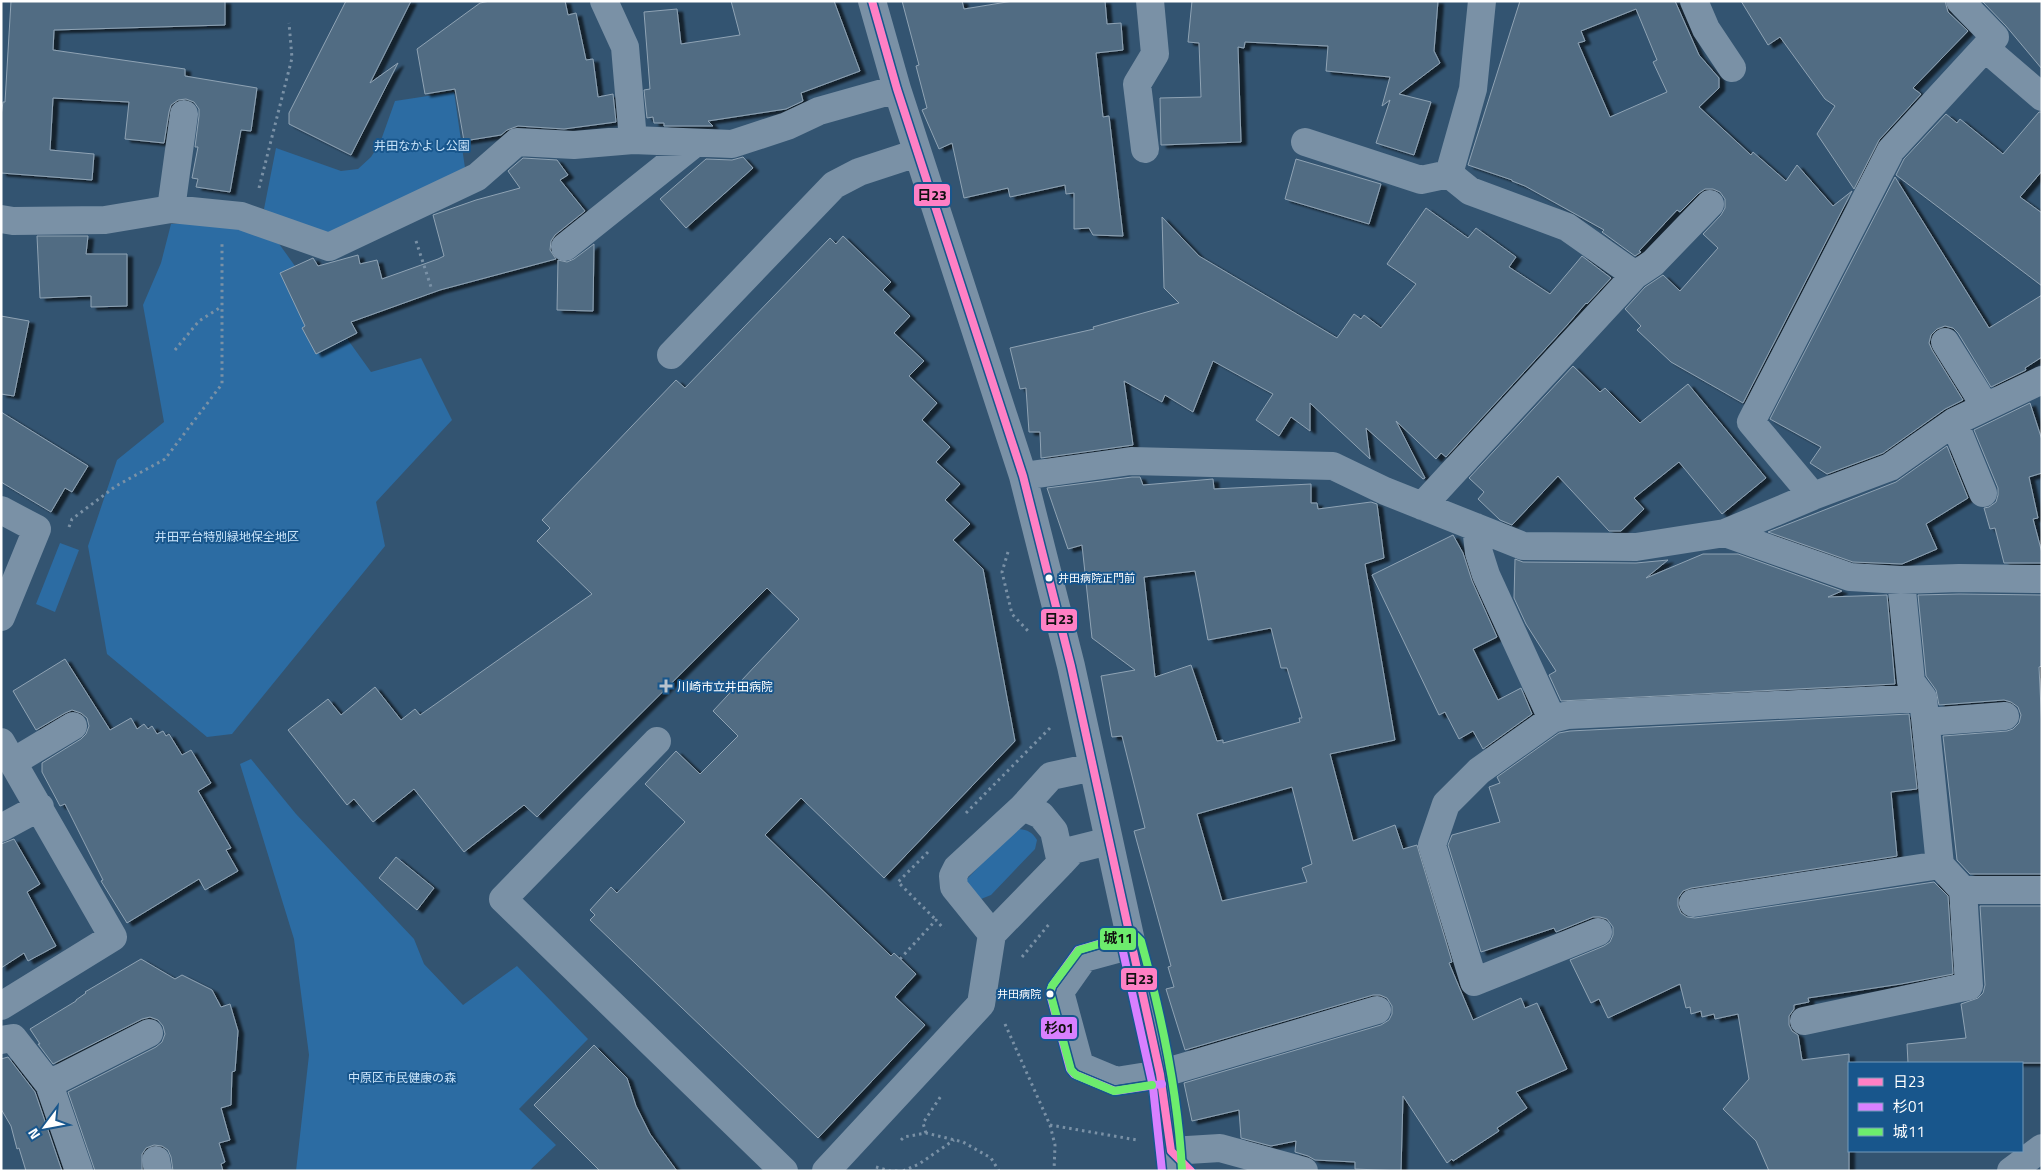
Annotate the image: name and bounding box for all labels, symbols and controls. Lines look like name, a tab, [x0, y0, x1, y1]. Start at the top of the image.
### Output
park label: 井田なかよし公園	[374, 136, 470, 155]
line badge: 日23	[913, 183, 951, 207]
text: 日23	[917, 184, 947, 205]
park label: 井田平台特別緑地保全地区	[155, 527, 299, 546]
place label: 井田病院正門前	[1058, 570, 1135, 586]
marker: 井田病院正門前	[1044, 573, 1054, 583]
line badge: 日23	[1040, 608, 1078, 632]
text: 日23	[1044, 608, 1074, 629]
place label: 川崎市立井田病院	[677, 677, 773, 696]
marker: 川崎市立井田病院	[659, 679, 673, 693]
line badge: 城11	[1099, 927, 1137, 951]
text: 城11	[1103, 927, 1133, 948]
line badge: 日23	[1120, 967, 1158, 991]
text: 日23	[1124, 968, 1154, 989]
place label: 井田病院	[997, 986, 1041, 1002]
marker: 井田病院	[1045, 989, 1055, 999]
line badge: 杉01	[1040, 1016, 1078, 1040]
text: 杉01	[1044, 1017, 1074, 1038]
legend	[1848, 1062, 2023, 1152]
park label: 中原区市民健康の森	[348, 1068, 456, 1087]
text: 日23	[1893, 1070, 1925, 1093]
text: 杉01	[1893, 1095, 1925, 1118]
north arrow	[20, 1102, 70, 1152]
text: 城11	[1893, 1120, 1925, 1143]
text: N	[22, 1124, 45, 1144]

